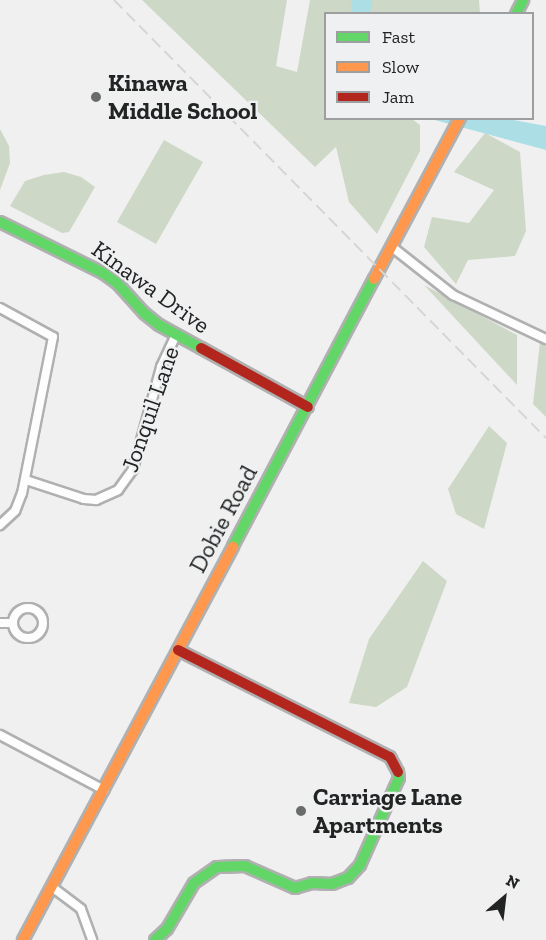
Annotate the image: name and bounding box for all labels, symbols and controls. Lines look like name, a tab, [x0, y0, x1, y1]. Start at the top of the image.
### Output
legend	[324, 12, 534, 120]
text: Fast	[382, 26, 415, 48]
text: Slow	[382, 56, 419, 78]
place label: Kinawa Middle School	[108, 69, 257, 125]
text: Jam	[382, 86, 414, 108]
marker: Kinawa Middle School	[89, 90, 103, 104]
street label: Kinawa Drive	[86, 235, 216, 339]
street label: Jonquil Lane	[115, 342, 185, 476]
street label: Dobie Road	[183, 461, 263, 577]
place label: Carriage Lane Apartments	[313, 783, 462, 839]
marker: Carriage Lane Apartments	[294, 804, 308, 818]
north arrow	[474, 868, 534, 928]
text: N	[503, 870, 523, 893]

